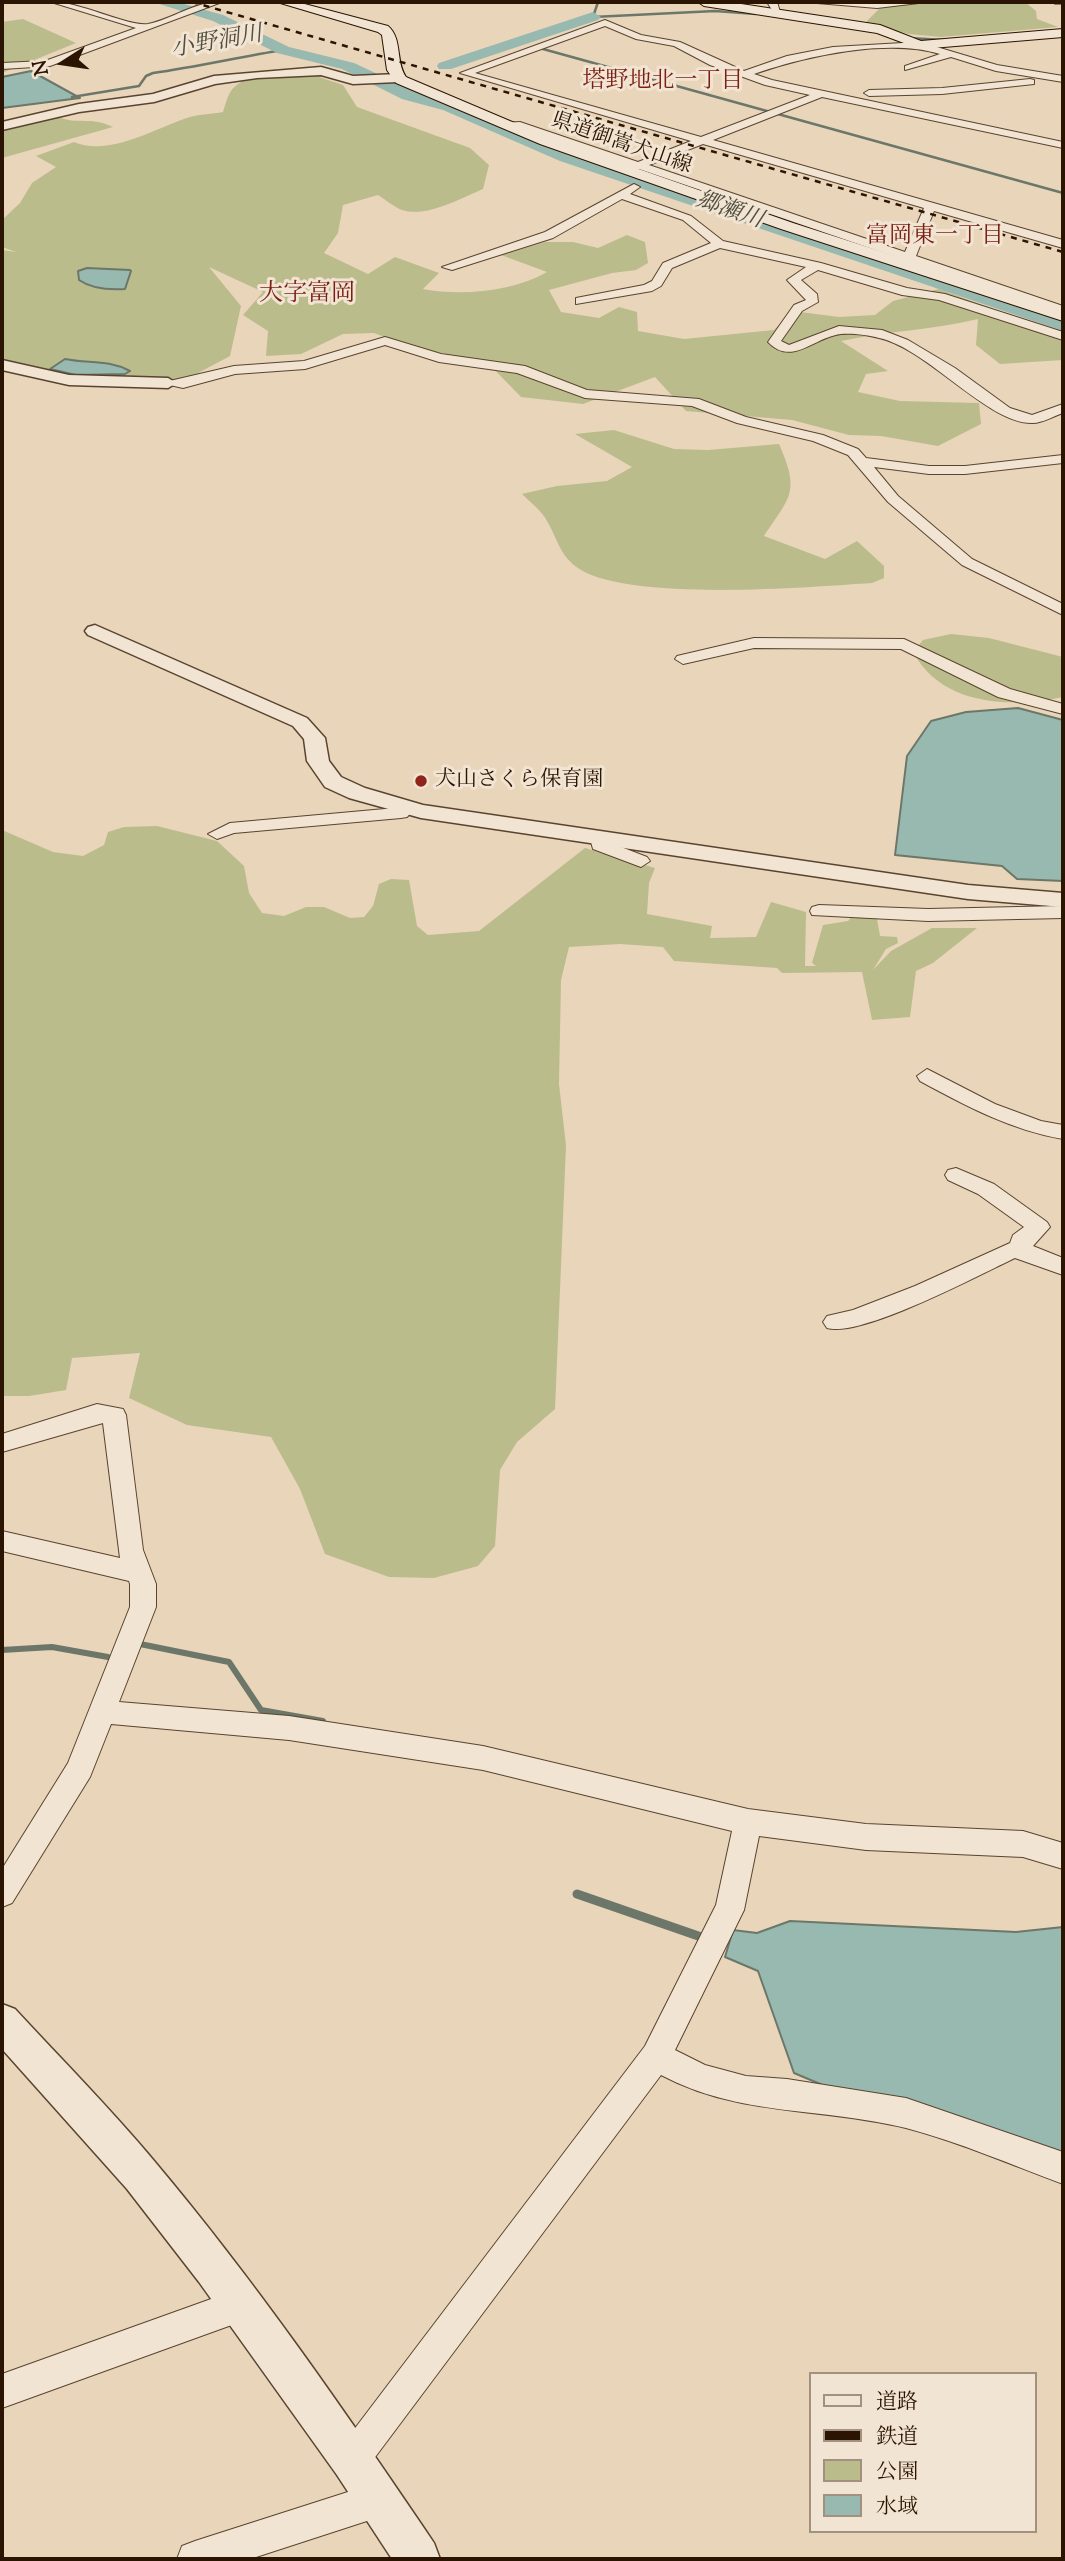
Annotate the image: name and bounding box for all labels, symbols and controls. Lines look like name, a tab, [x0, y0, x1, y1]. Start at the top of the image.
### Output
water label: 小野洞川	[169, 22, 265, 66]
north arrow	[28, 28, 98, 98]
text: N	[27, 57, 57, 78]
district label: 塔野地北一丁目	[583, 69, 743, 97]
street label: 県道御嵩犬山線	[547, 109, 695, 181]
water label: 郷瀬川	[692, 188, 766, 236]
district label: 富岡東一丁目	[866, 224, 1004, 252]
district label: 大字富岡	[259, 282, 355, 310]
place label: 犬山さくら保育園	[435, 768, 603, 794]
marker: 犬山さくら保育園	[413, 773, 429, 789]
legend	[810, 2372, 1037, 2533]
text: 道路	[876, 2388, 918, 2418]
text: 鉄道	[876, 2423, 918, 2453]
text: 公園	[876, 2458, 918, 2488]
text: 水域	[876, 2493, 918, 2523]

